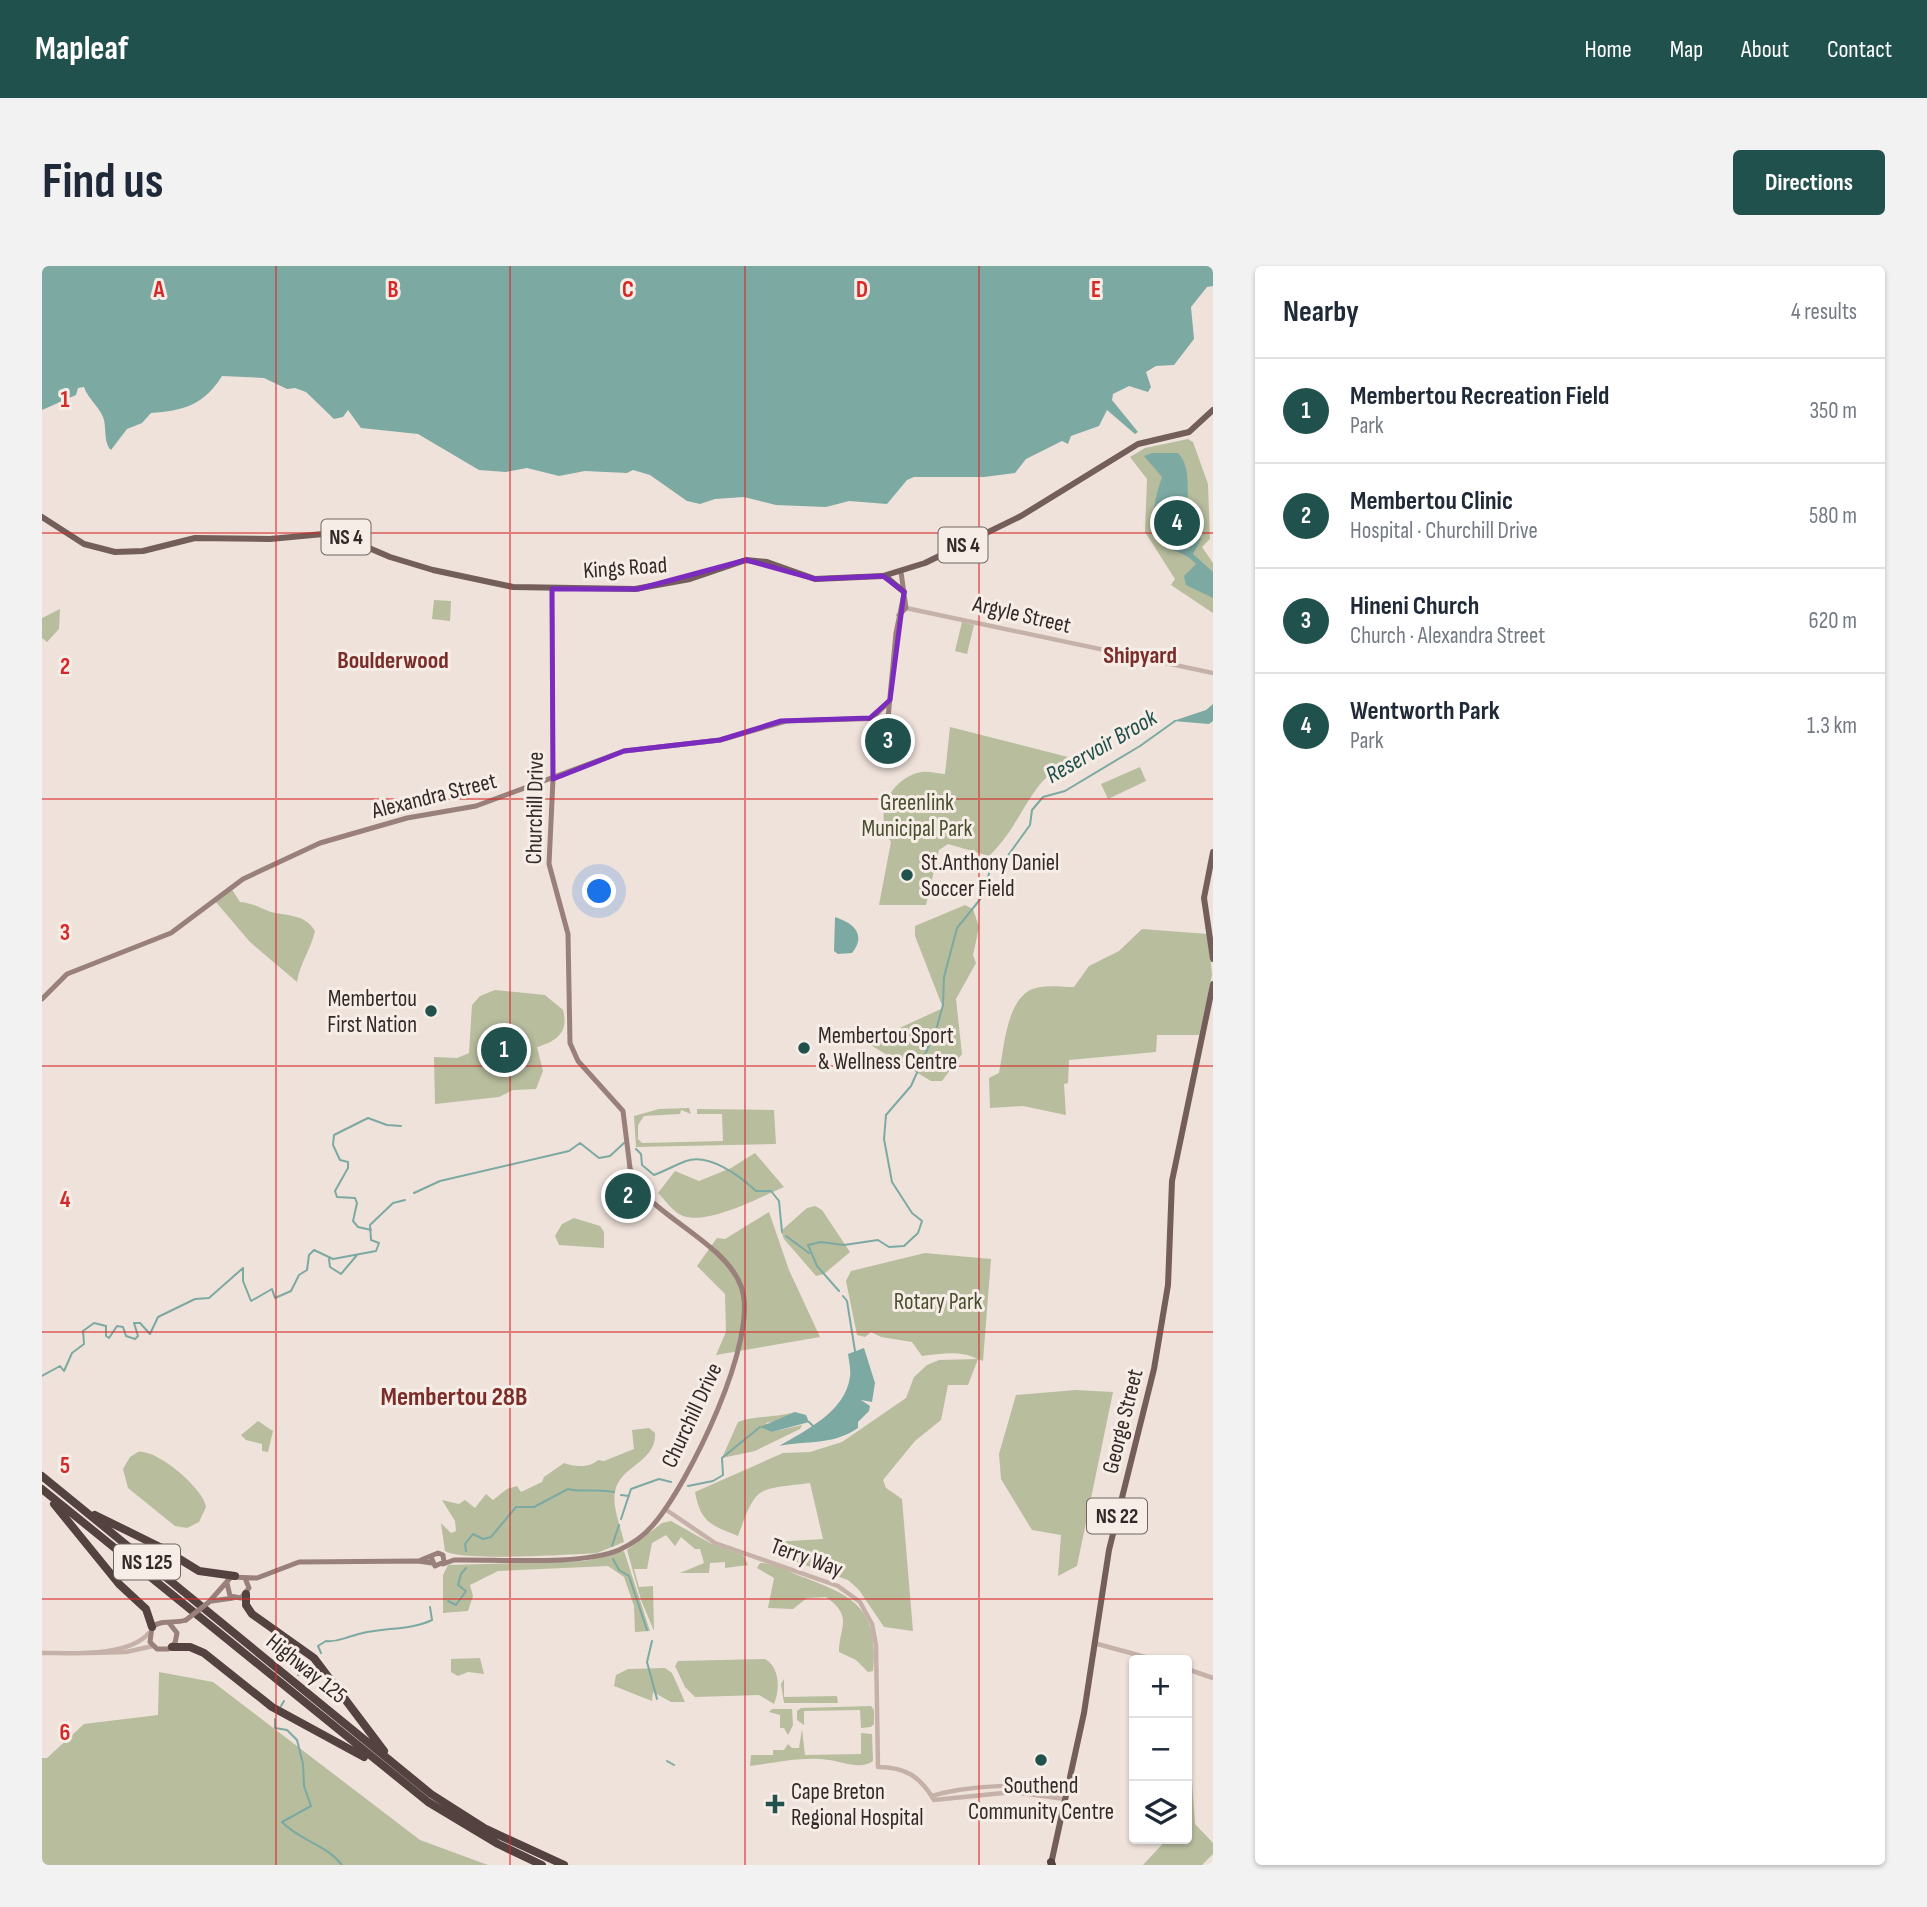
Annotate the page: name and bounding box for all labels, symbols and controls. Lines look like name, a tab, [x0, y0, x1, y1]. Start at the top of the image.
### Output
text: Mapleaf	[35, 29, 128, 69]
text: Home	[1584, 35, 1632, 64]
text: Map	[1670, 35, 1703, 64]
text: About	[1741, 35, 1789, 64]
text: Contact	[1827, 35, 1892, 64]
button: Directions	[1733, 150, 1885, 215]
text: Find us	[42, 153, 164, 212]
text: A	[153, 276, 166, 304]
text: B	[388, 276, 399, 304]
text: C	[622, 276, 634, 304]
text: D	[856, 276, 868, 304]
text: E	[1091, 276, 1101, 304]
text: Nearby	[1283, 294, 1359, 330]
text: 4 results	[1791, 298, 1857, 326]
text: Membertou Recreation Field	[1350, 381, 1609, 412]
text: 1	[60, 386, 70, 414]
text: 1	[1301, 397, 1311, 425]
text: 350 m	[1809, 397, 1857, 425]
text: Park	[1350, 412, 1384, 440]
text: Membertou Clinic	[1350, 486, 1513, 517]
pin: 4	[1154, 497, 1200, 549]
text: 2	[1301, 502, 1311, 530]
text: 580 m	[1809, 502, 1857, 530]
text: Hospital · Churchill Drive	[1350, 517, 1538, 545]
road number: NS 4	[322, 520, 370, 554]
road number: NS 4	[939, 528, 988, 562]
street label: Kings Road	[582, 551, 668, 585]
street label: Argyle Street	[969, 590, 1073, 640]
text: Hineni Church	[1350, 591, 1479, 622]
text: 3	[1301, 607, 1311, 635]
text: 620 m	[1809, 607, 1857, 635]
text: Church · Alexandra Street	[1350, 622, 1545, 650]
district label: Shipyard	[1103, 641, 1177, 670]
district label: Boulderwood	[337, 646, 449, 675]
text: 2	[60, 653, 70, 681]
text: Wentworth Park	[1350, 696, 1500, 727]
water label: Reservoir Brook	[1041, 703, 1163, 790]
text: 4	[1301, 712, 1311, 740]
text: 1.3 km	[1807, 712, 1857, 740]
pin: 3	[865, 715, 911, 767]
text: Park	[1350, 727, 1384, 755]
street label: Churchill Drive	[520, 752, 550, 865]
street label: Alexandra Street	[368, 767, 499, 825]
park label: Greenlink Municipal Park	[862, 789, 973, 843]
place label: St.Anthony Daniel Soccer Field	[921, 849, 1059, 903]
marker: St.Anthony Daniel Soccer Field	[899, 867, 915, 883]
your location	[582, 874, 616, 908]
text: 3	[60, 919, 70, 947]
place label: Membertou First Nation	[327, 985, 417, 1039]
marker: Membertou First Nation	[423, 1003, 439, 1019]
place label: Membertou Sport & Wellness Centre	[818, 1022, 957, 1076]
pin: 1	[481, 1024, 527, 1076]
marker: Membertou Sport & Wellness Centre	[796, 1040, 812, 1056]
pin: 2	[605, 1170, 651, 1222]
text: 4	[60, 1186, 71, 1214]
park label: Rotary Park	[894, 1288, 983, 1316]
street label: Churchill Drive	[655, 1359, 728, 1472]
street label: George Street	[1096, 1366, 1149, 1476]
district label: Membertou 28B	[381, 1382, 527, 1413]
text: 5	[60, 1452, 70, 1480]
road number: NS 22	[1087, 1498, 1147, 1534]
street label: Terry Way	[767, 1532, 847, 1584]
road number: NS 125	[114, 1544, 180, 1580]
street label: Highway 125	[260, 1628, 352, 1710]
map controls	[1129, 1655, 1192, 1844]
button: +	[1129, 1655, 1192, 1718]
button: −	[1129, 1718, 1192, 1781]
text: 6	[60, 1719, 70, 1747]
marker: Southend Community Centre	[1033, 1752, 1049, 1768]
place label: Southend Community Centre	[968, 1772, 1114, 1826]
place label: Cape Breton Regional Hospital	[791, 1778, 924, 1832]
button: layers	[1129, 1781, 1192, 1844]
marker: Cape Breton Regional Hospital	[765, 1794, 785, 1814]

